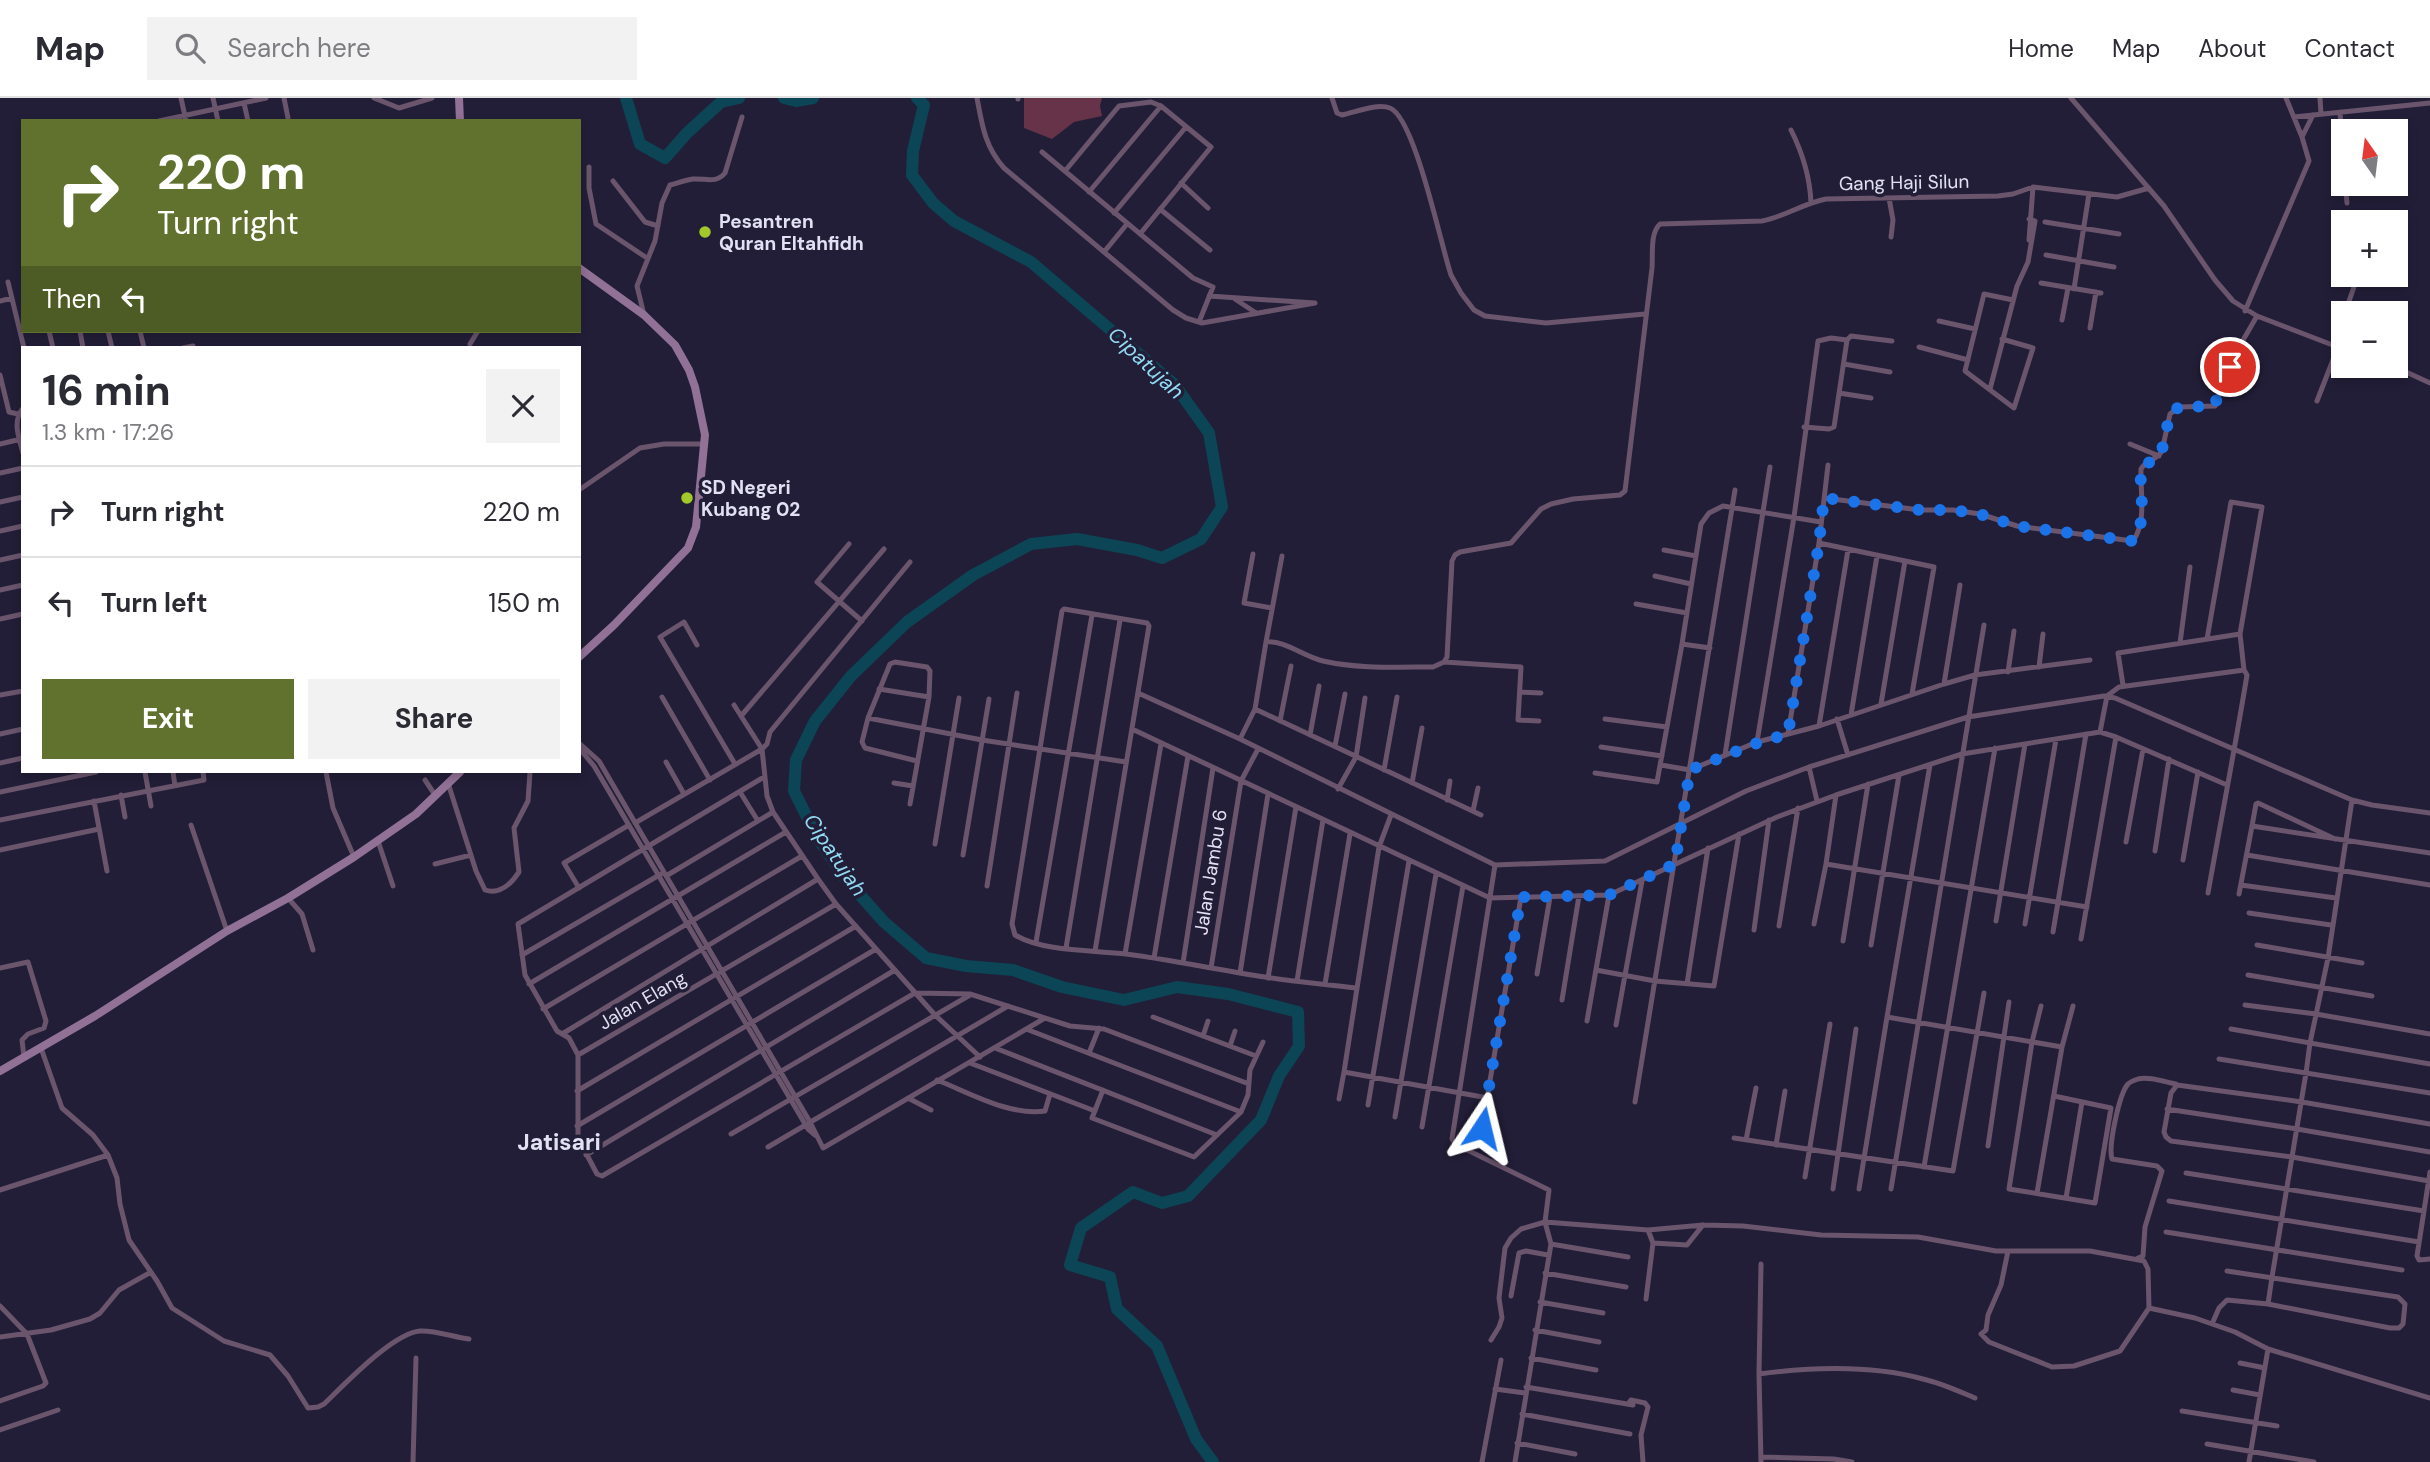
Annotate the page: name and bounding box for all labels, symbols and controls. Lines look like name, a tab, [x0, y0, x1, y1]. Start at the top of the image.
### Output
search box	[147, 17, 637, 80]
text: Map	[35, 27, 105, 70]
icon: search	[171, 29, 209, 67]
text: Search here	[227, 31, 371, 65]
text: Home	[2008, 33, 2074, 64]
text: Map	[2112, 33, 2160, 64]
text: About	[2198, 33, 2267, 64]
text: Contact	[2305, 33, 2395, 64]
north arrow	[2331, 119, 2408, 196]
map controls	[2331, 119, 2408, 378]
text: 220 m	[157, 140, 305, 204]
icon: right	[42, 147, 133, 238]
street label: Gang Haji Silun	[1839, 169, 1969, 196]
text: Turn right	[157, 202, 299, 244]
place label: Pesantren Quran Eltahfidh	[719, 209, 864, 256]
button: +	[2331, 210, 2408, 287]
marker: Pesantren Quran Eltahfidh	[697, 224, 713, 240]
icon: left	[115, 280, 153, 318]
text: Then	[42, 282, 101, 316]
button: −	[2331, 301, 2408, 378]
water label: Cipatujah	[1102, 321, 1190, 405]
pin	[2200, 337, 2260, 397]
icon: arrive	[2211, 348, 2249, 386]
text: 16 min	[42, 363, 171, 418]
button: close	[486, 369, 560, 443]
text: 1.3 km · 17:26	[42, 417, 174, 447]
place label: SD Negeri Kubang 02	[701, 475, 800, 522]
marker: SD Negeri Kubang 02	[679, 490, 695, 506]
icon: right	[42, 493, 80, 531]
text: Turn right	[101, 495, 225, 529]
text: 220 m	[482, 495, 560, 529]
icon: left	[42, 584, 80, 622]
text: Turn left	[101, 586, 208, 620]
text: 150 m	[488, 586, 560, 620]
button: Exit	[42, 679, 294, 759]
button: Share	[308, 679, 560, 759]
street label: Jalan Jambu 6	[1188, 807, 1233, 937]
water label: Cipatujah	[797, 808, 873, 902]
street label: Jalan Elang	[594, 965, 691, 1036]
position arrow	[1445, 1091, 1519, 1165]
district label: Jatisari	[517, 1127, 601, 1157]

